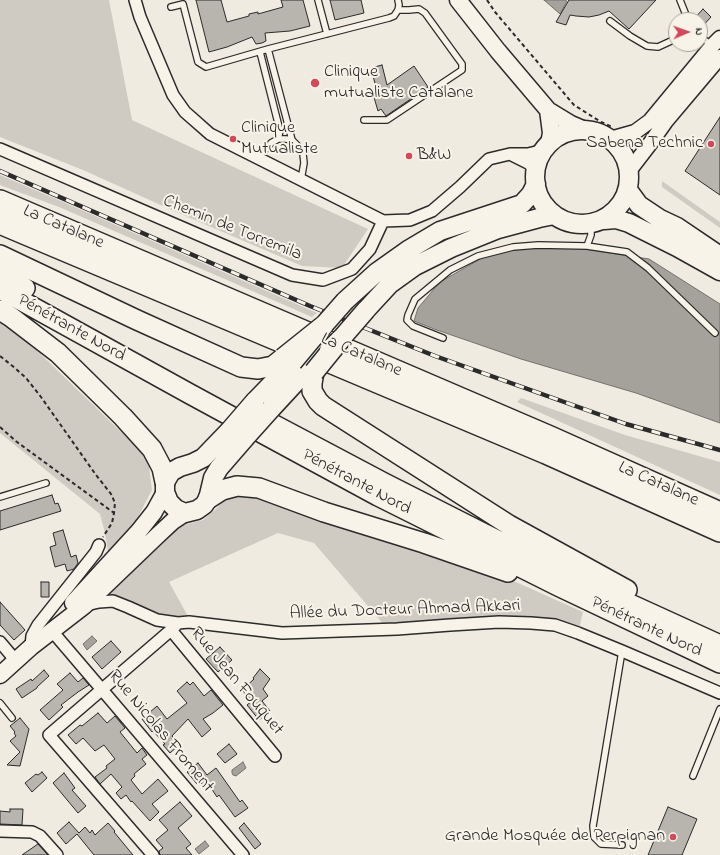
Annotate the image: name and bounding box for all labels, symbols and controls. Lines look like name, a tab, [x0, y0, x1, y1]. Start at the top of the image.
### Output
north arrow	[668, 12, 708, 52]
text: N	[691, 28, 707, 36]
place label: Clinique mutualiste Catalane	[324, 62, 473, 104]
marker: Clinique mutualiste Catalane	[309, 77, 321, 89]
place label: Clinique Mutualiste	[241, 118, 318, 160]
place label: Sabena Technic	[586, 133, 703, 155]
marker: Clinique Mutualiste	[228, 134, 238, 144]
marker: Sabena Technic	[706, 139, 716, 149]
place label: B&W	[417, 145, 451, 167]
marker: B&W	[404, 151, 414, 161]
street label: Chemin de Torremila	[159, 191, 305, 267]
street label: La Catalane	[19, 201, 107, 255]
street label: Pénétrante Nord	[13, 290, 129, 368]
street label: La Catalane	[317, 329, 405, 383]
street label: Pénétrante Nord	[298, 445, 414, 521]
street label: La Catalane	[614, 458, 702, 512]
street label: Pénétrante Nord	[587, 593, 705, 663]
street label: Allée du Docteur Ahmad Akkari	[289, 596, 521, 626]
street label: Rue Jean Fouquet	[185, 624, 287, 740]
street label: Rue Nicolas Froment	[102, 666, 218, 798]
place label: Grande Mosquée de Perpignan	[445, 826, 665, 848]
marker: Grande Mosquée de Perpignan	[668, 832, 678, 842]

